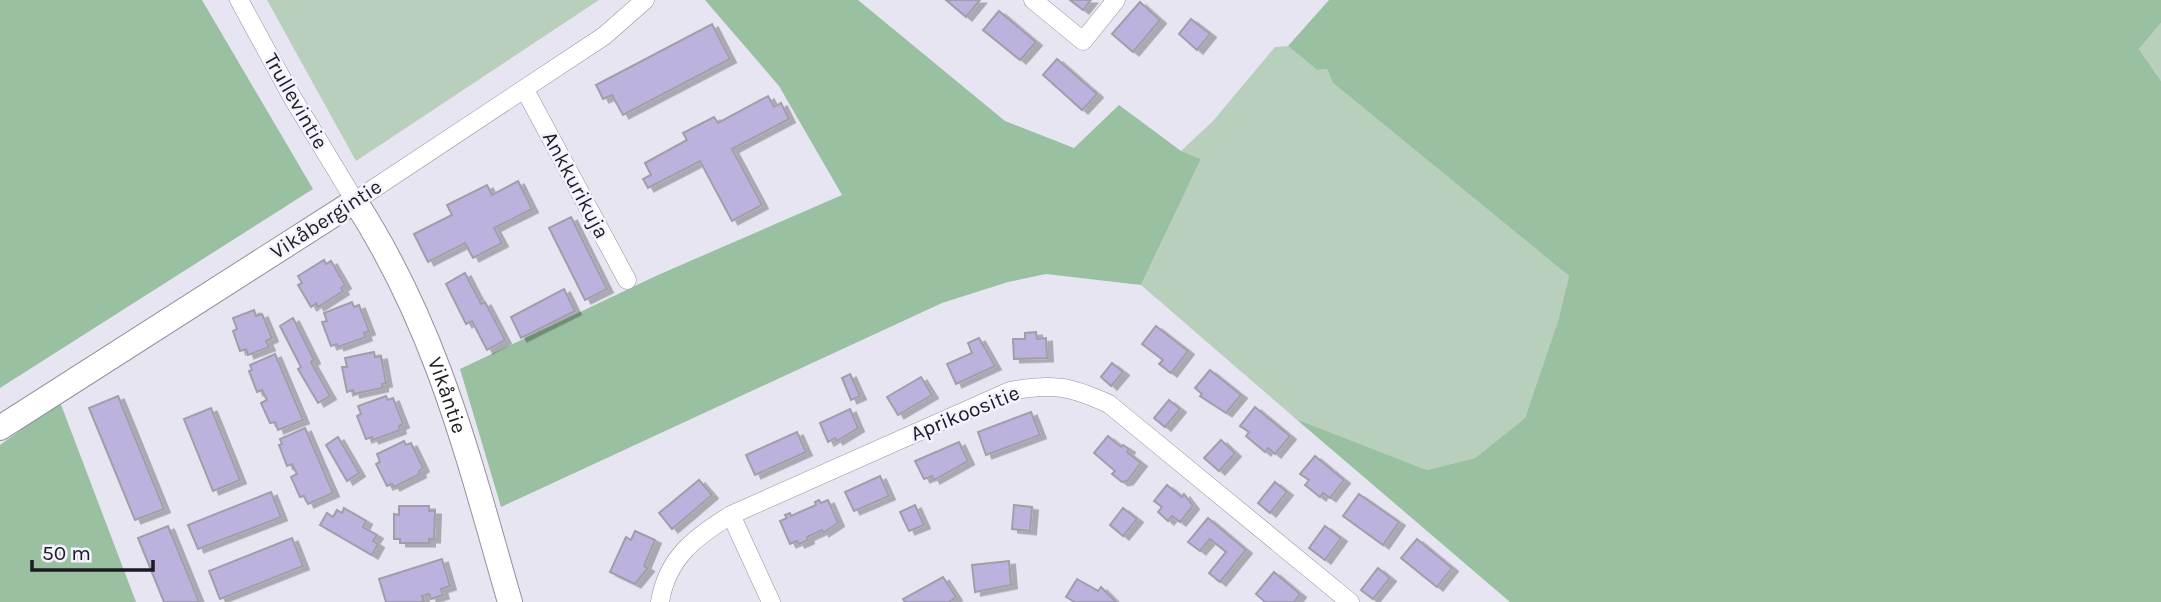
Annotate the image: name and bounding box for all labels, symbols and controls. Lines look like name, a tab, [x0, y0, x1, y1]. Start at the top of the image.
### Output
street label: Trullevintie	[259, 49, 333, 153]
street label: Ankkurikuja	[538, 127, 614, 243]
street label: Vikåbergintie	[266, 174, 386, 264]
street label: Vikåntie	[423, 354, 472, 436]
street label: Aprikoositie	[907, 380, 1023, 446]
scale bar	[32, 528, 152, 572]
text: 50 m	[42, 541, 91, 565]

